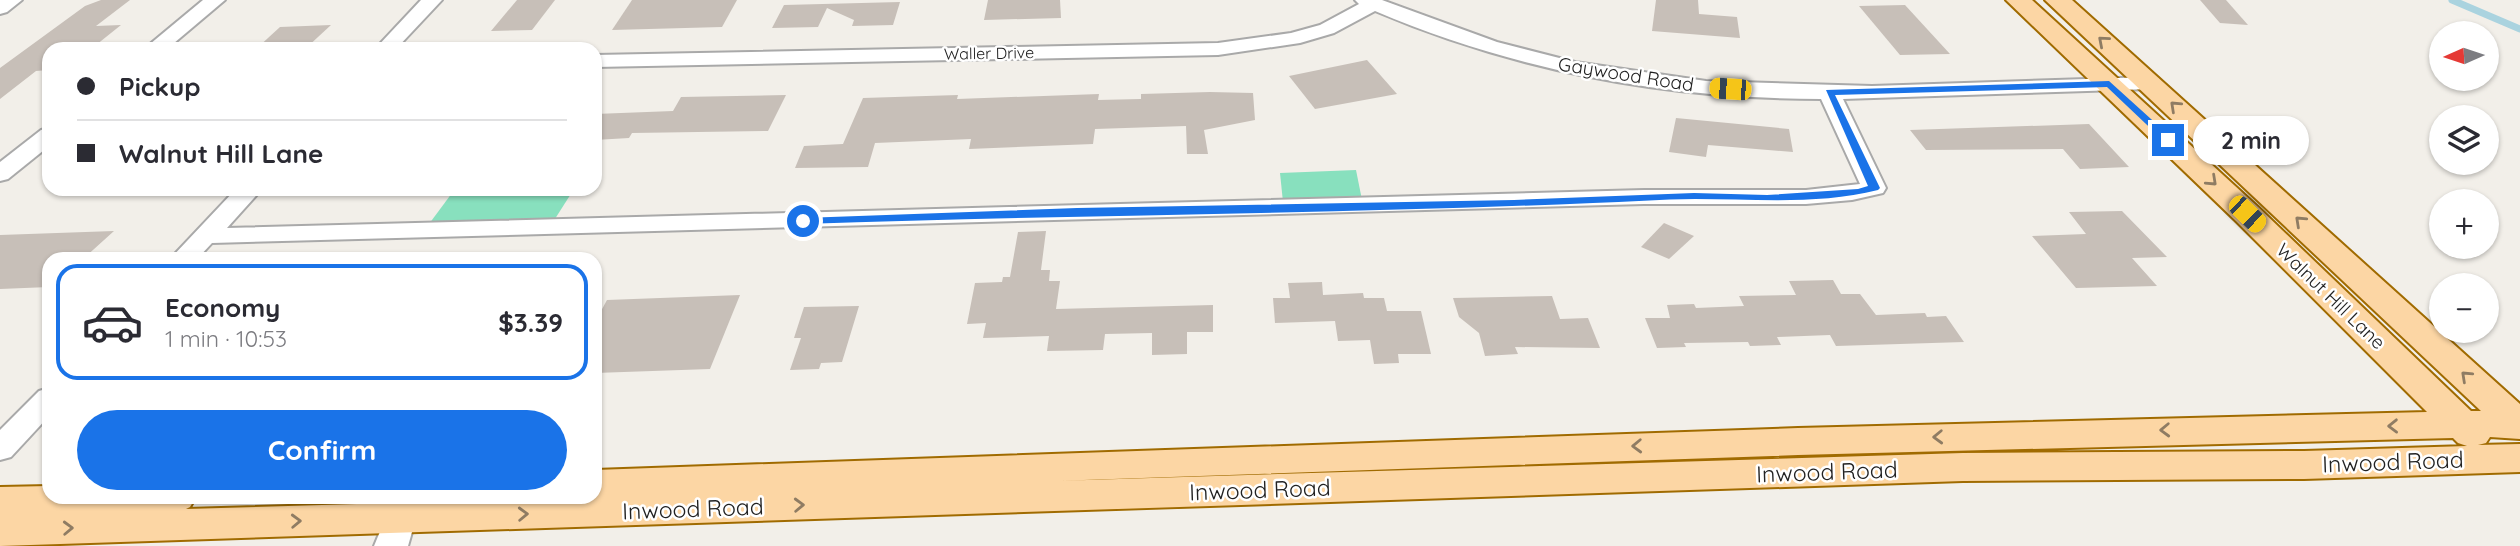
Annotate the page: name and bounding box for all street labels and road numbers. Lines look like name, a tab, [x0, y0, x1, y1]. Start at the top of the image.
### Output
street label: Waller Drive	[944, 42, 1034, 64]
street label: Gaywood Road	[1557, 51, 1695, 97]
street label: Walnut Hill Lane	[2271, 238, 2391, 354]
street label: Inwood Road	[2322, 445, 2464, 478]
street label: Inwood Road	[1756, 455, 1898, 488]
street label: Inwood Road	[1189, 473, 1331, 506]
street label: Inwood Road	[622, 492, 764, 525]

